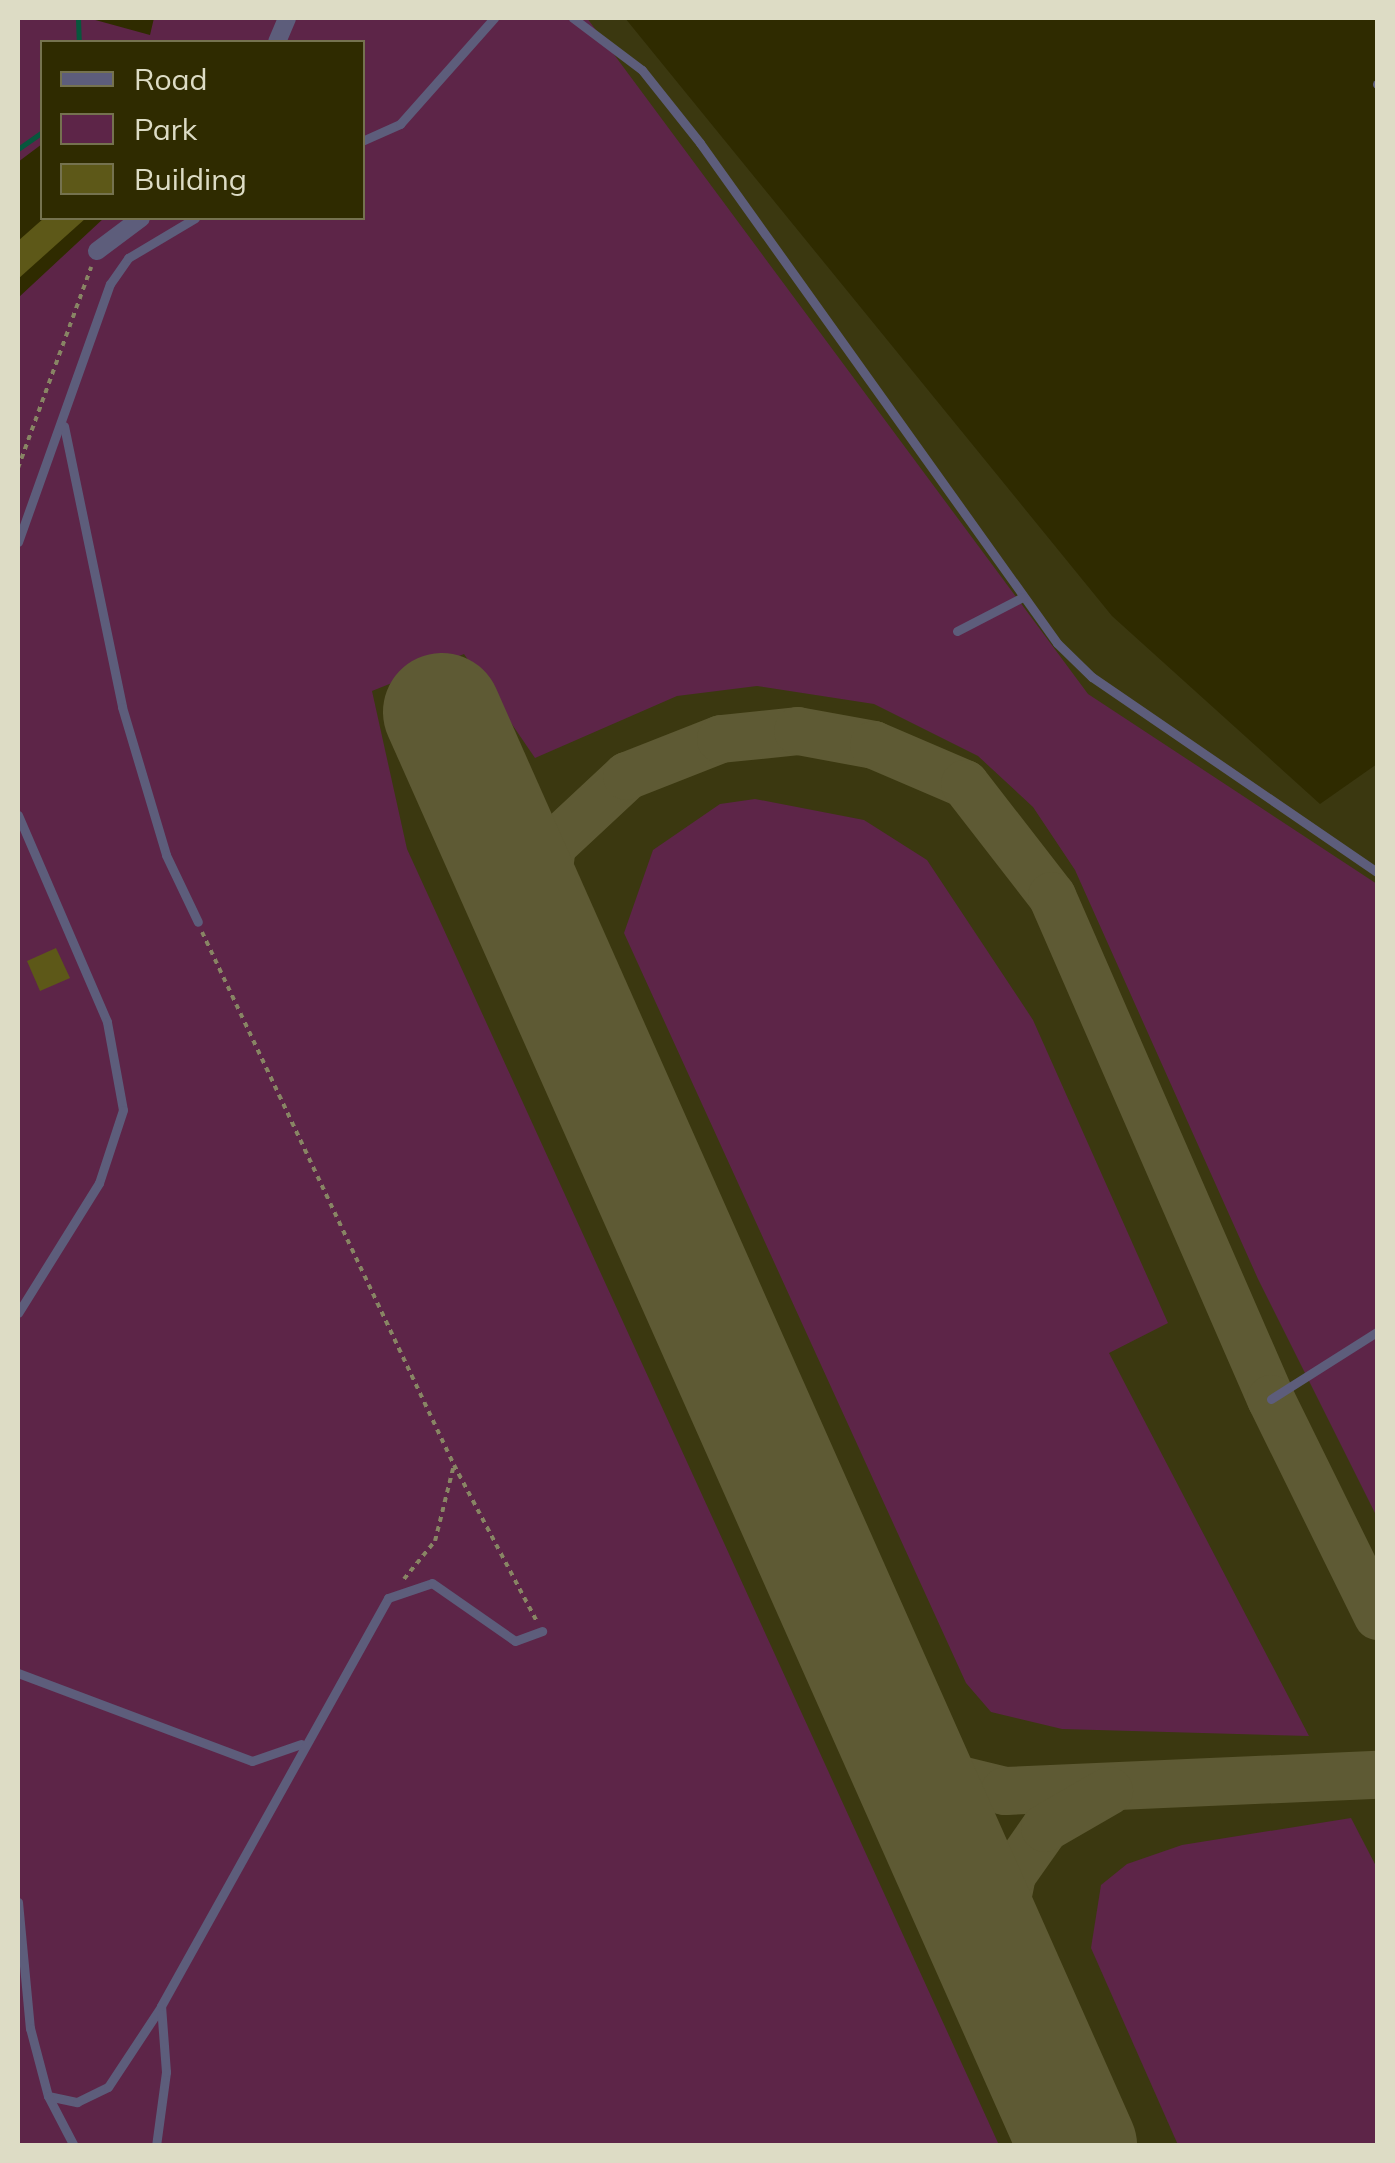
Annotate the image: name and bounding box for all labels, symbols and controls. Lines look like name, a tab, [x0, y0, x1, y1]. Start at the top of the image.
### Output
legend	[40, 40, 365, 220]
text: Road	[134, 60, 208, 98]
text: Park	[134, 110, 197, 148]
text: Building	[134, 160, 247, 198]

